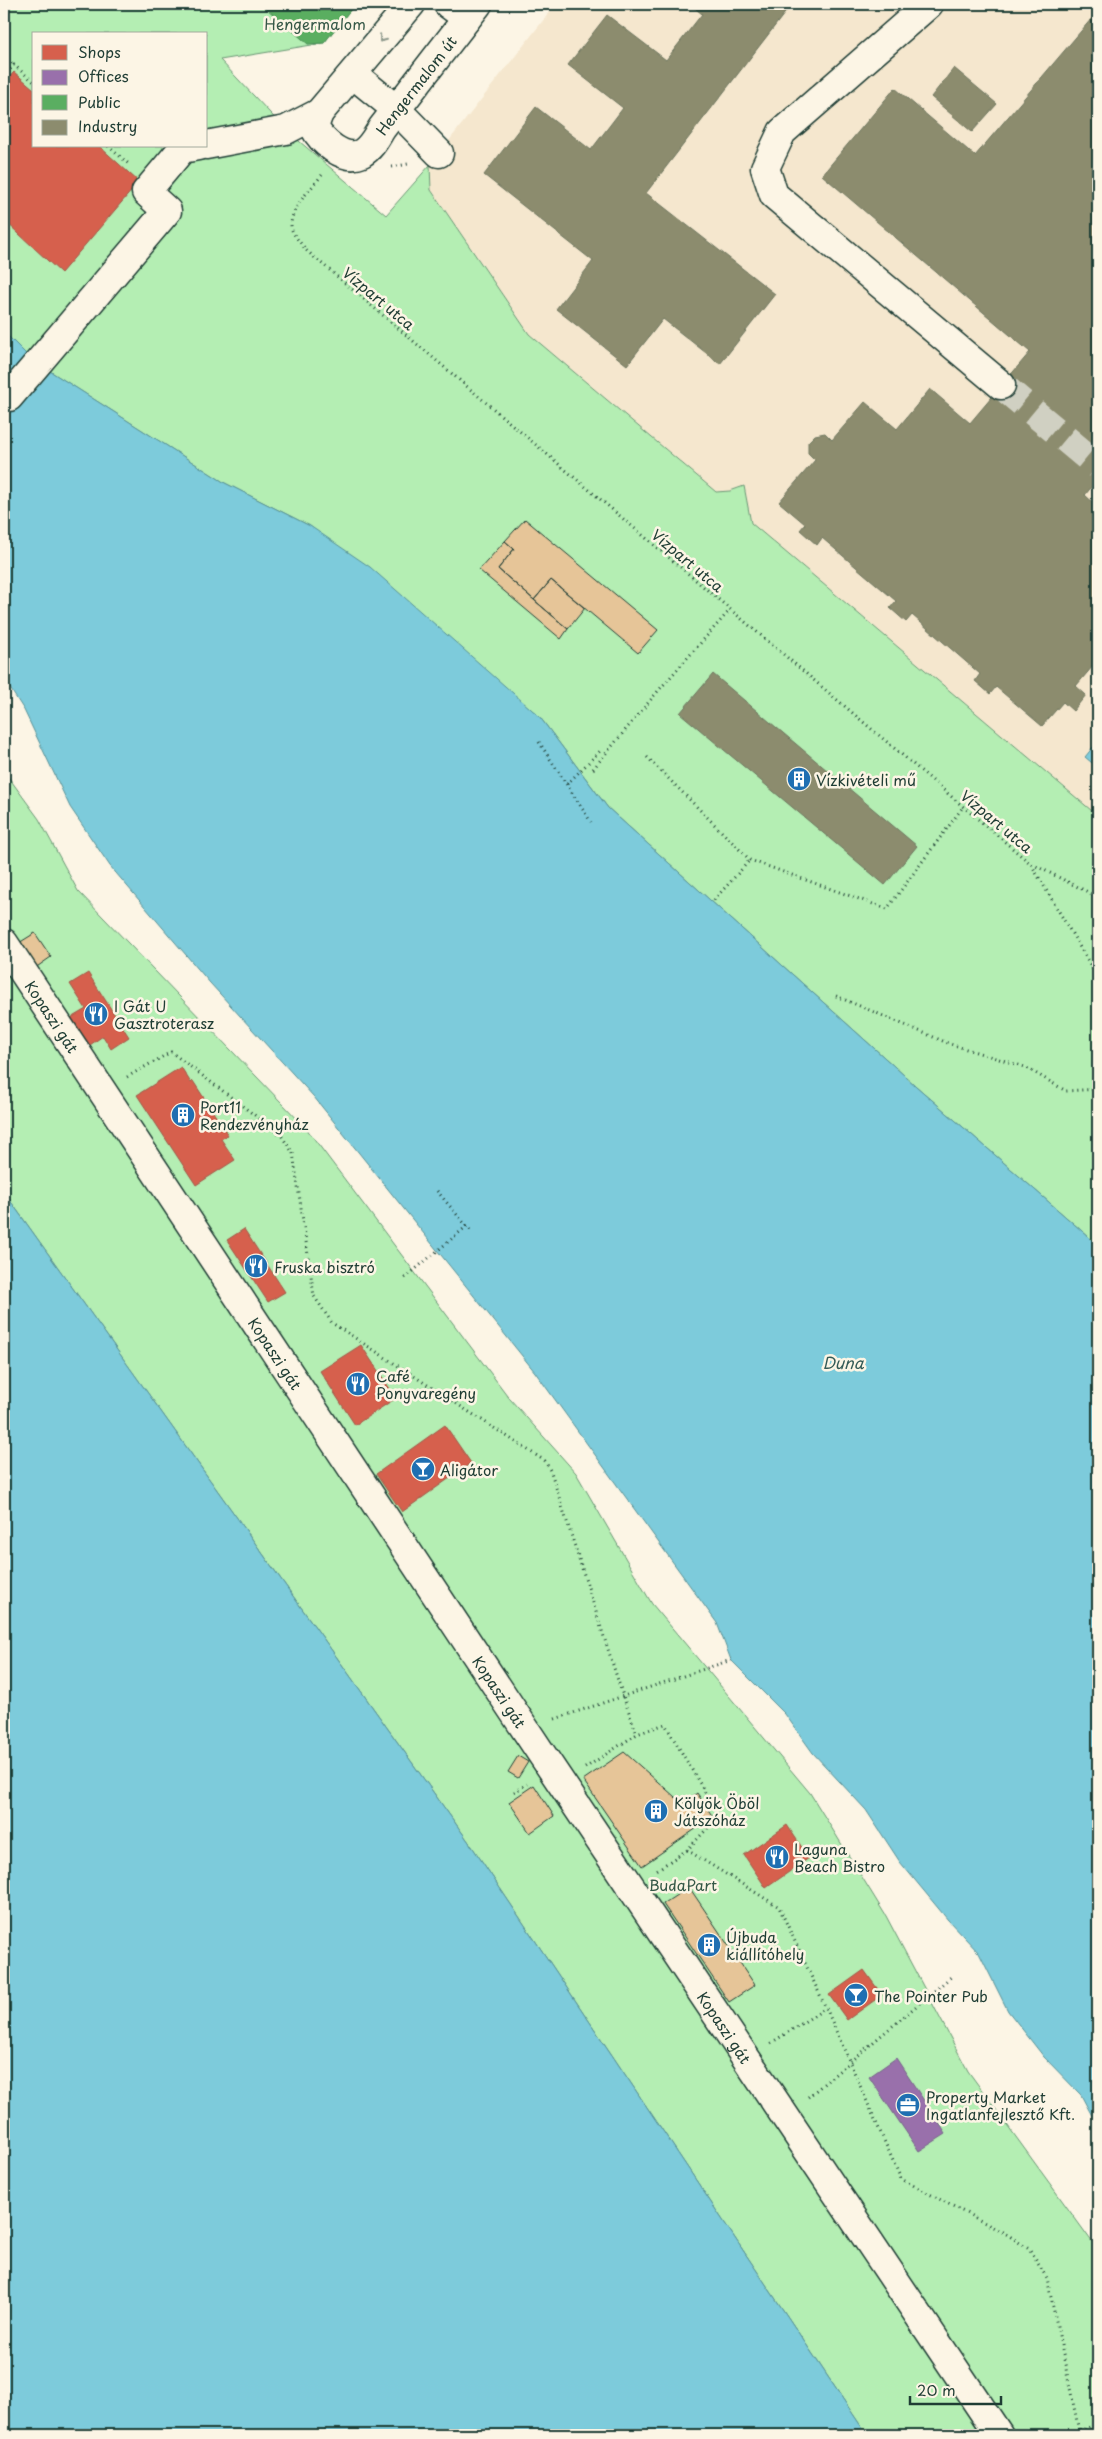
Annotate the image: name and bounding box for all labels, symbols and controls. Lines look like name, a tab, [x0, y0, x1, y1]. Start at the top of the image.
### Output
park label: Hengermalom	[264, 12, 366, 35]
street label: Hengermalom út	[369, 30, 461, 139]
legend	[32, 32, 208, 148]
one-way arrow	[380, 33, 388, 42]
text: Shops	[78, 40, 121, 63]
text: Offices	[78, 64, 129, 87]
text: Public	[78, 90, 121, 113]
text: Industry	[78, 114, 137, 137]
street label: Vízpart utca	[338, 261, 421, 336]
street label: Vízpart utca	[647, 523, 730, 598]
building icon: Vízkivételi mű	[786, 766, 812, 792]
place label: Vízkivételi mű	[816, 768, 916, 791]
street label: Vízpart utca	[956, 784, 1039, 859]
street label: Kopaszi gát	[20, 976, 85, 1057]
place label: I Gát U Gasztroterasz	[114, 994, 214, 1034]
restaurant icon: I Gát U Gasztroterasz	[83, 1001, 109, 1027]
place label: Port11 Rendezvényház	[200, 1095, 309, 1135]
building icon: Port11 Rendezvényház	[170, 1102, 196, 1128]
restaurant icon: Fruska bisztró	[243, 1253, 269, 1279]
place label: Fruska bisztró	[274, 1255, 375, 1278]
street label: Kopaszi gát	[243, 1312, 308, 1394]
water label: Duna	[822, 1350, 865, 1374]
place label: Café Ponyvaregény	[376, 1364, 476, 1404]
restaurant icon: Café Ponyvaregény	[345, 1371, 371, 1397]
bar icon: Aligátor	[410, 1456, 436, 1482]
place label: Aligátor	[440, 1458, 498, 1481]
street label: Kopaszi gát	[468, 1651, 533, 1732]
place label: Kölyök Öböl Játszóház	[674, 1791, 759, 1831]
building icon: Kölyök Öböl Játszóház	[643, 1798, 669, 1824]
place label: Laguna Beach Bistro	[794, 1837, 885, 1877]
restaurant icon: Laguna Beach Bistro	[764, 1844, 790, 1870]
park label: BudaPart	[649, 1873, 717, 1896]
place label: Újbuda kiállítóhely	[726, 1925, 804, 1965]
building icon: Újbuda kiállítóhely	[696, 1932, 722, 1958]
bar icon: The Pointer Pub	[843, 1982, 869, 2008]
place label: The Pointer Pub	[874, 1984, 988, 2007]
street label: Kopaszi gát	[693, 1986, 758, 2068]
place label: Property Market Ingatlanfejlesztő Kft.	[926, 2085, 1075, 2125]
office icon: Property Market Ingatlanfejlesztő Kft.	[895, 2092, 921, 2118]
scale bar	[910, 2374, 1001, 2406]
text: 20 m	[917, 2378, 956, 2401]

